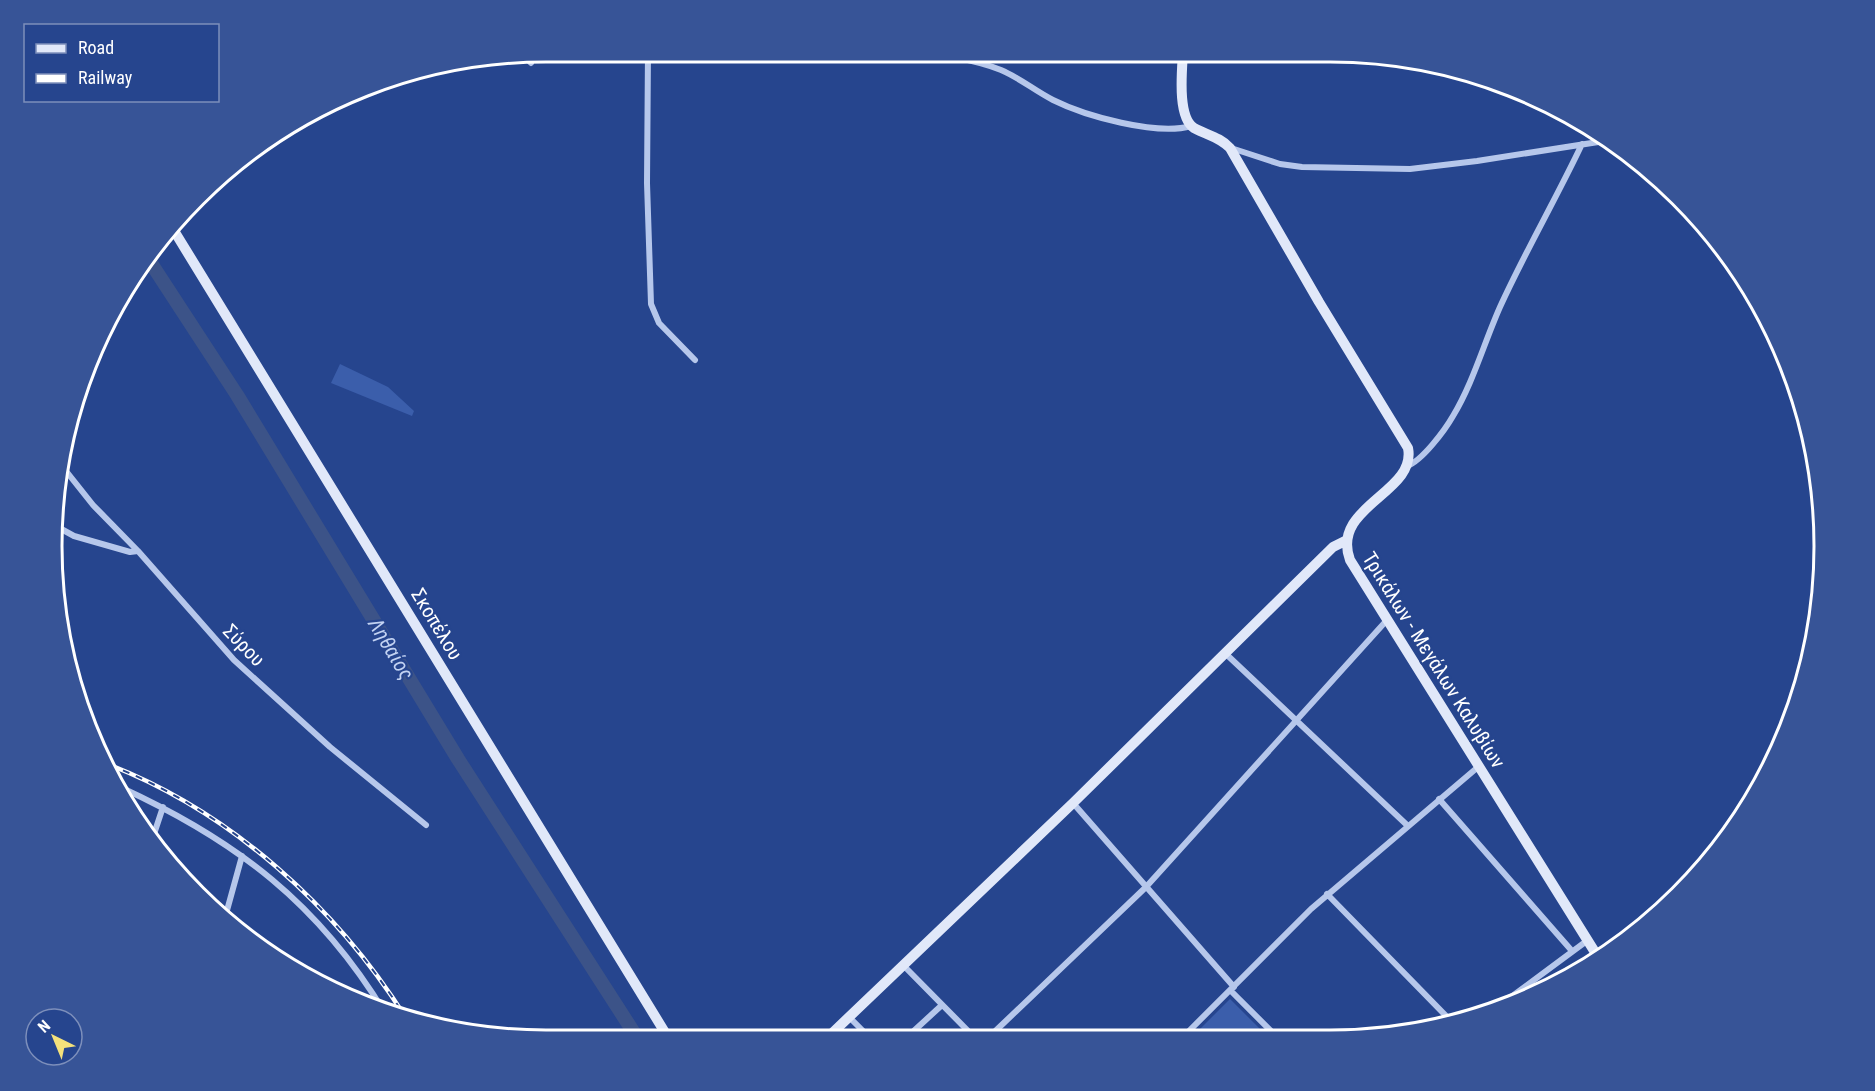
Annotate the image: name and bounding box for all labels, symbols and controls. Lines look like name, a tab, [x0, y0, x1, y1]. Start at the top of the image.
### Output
legend	[24, 24, 219, 102]
text: Road	[78, 37, 114, 58]
text: Railway	[78, 67, 133, 88]
street label: Τρικάλων - Μεγάλων Καλυβίων	[1358, 548, 1511, 773]
street label: Σκοπέλου	[406, 584, 468, 664]
water label: Ληθαίος	[363, 613, 419, 684]
street label: Σύρου	[218, 619, 270, 671]
north arrow	[24, 1007, 84, 1067]
text: N	[34, 1016, 54, 1037]

